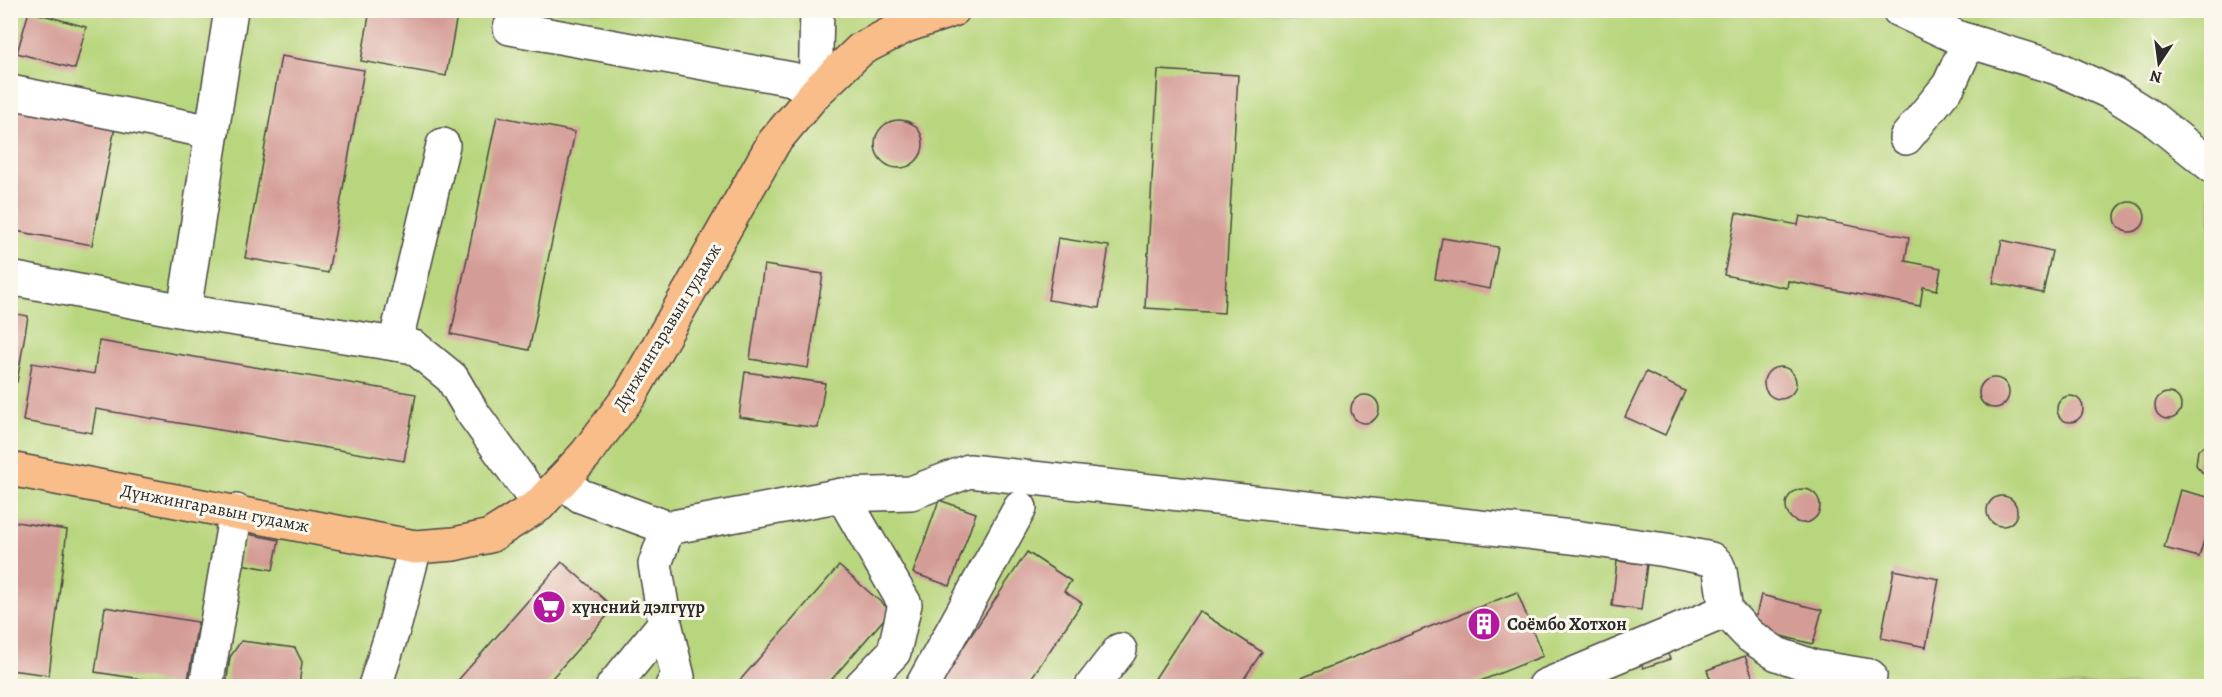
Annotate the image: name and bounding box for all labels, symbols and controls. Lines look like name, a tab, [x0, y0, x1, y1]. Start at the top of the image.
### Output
north arrow	[2129, 33, 2189, 93]
text: N	[2147, 65, 2164, 89]
street label: Дүнжингаравын гудамж	[607, 238, 727, 415]
street label: Дүнжингаравын гудамж	[119, 478, 312, 538]
supermarket icon: хүнсний дэлгүүр	[531, 589, 567, 625]
place label: хүнсний дэлгүүр	[572, 595, 705, 619]
building icon: Соёмбо Хотхон	[1466, 606, 1502, 642]
place label: Соёмбо Хотхон	[1507, 612, 1627, 636]

